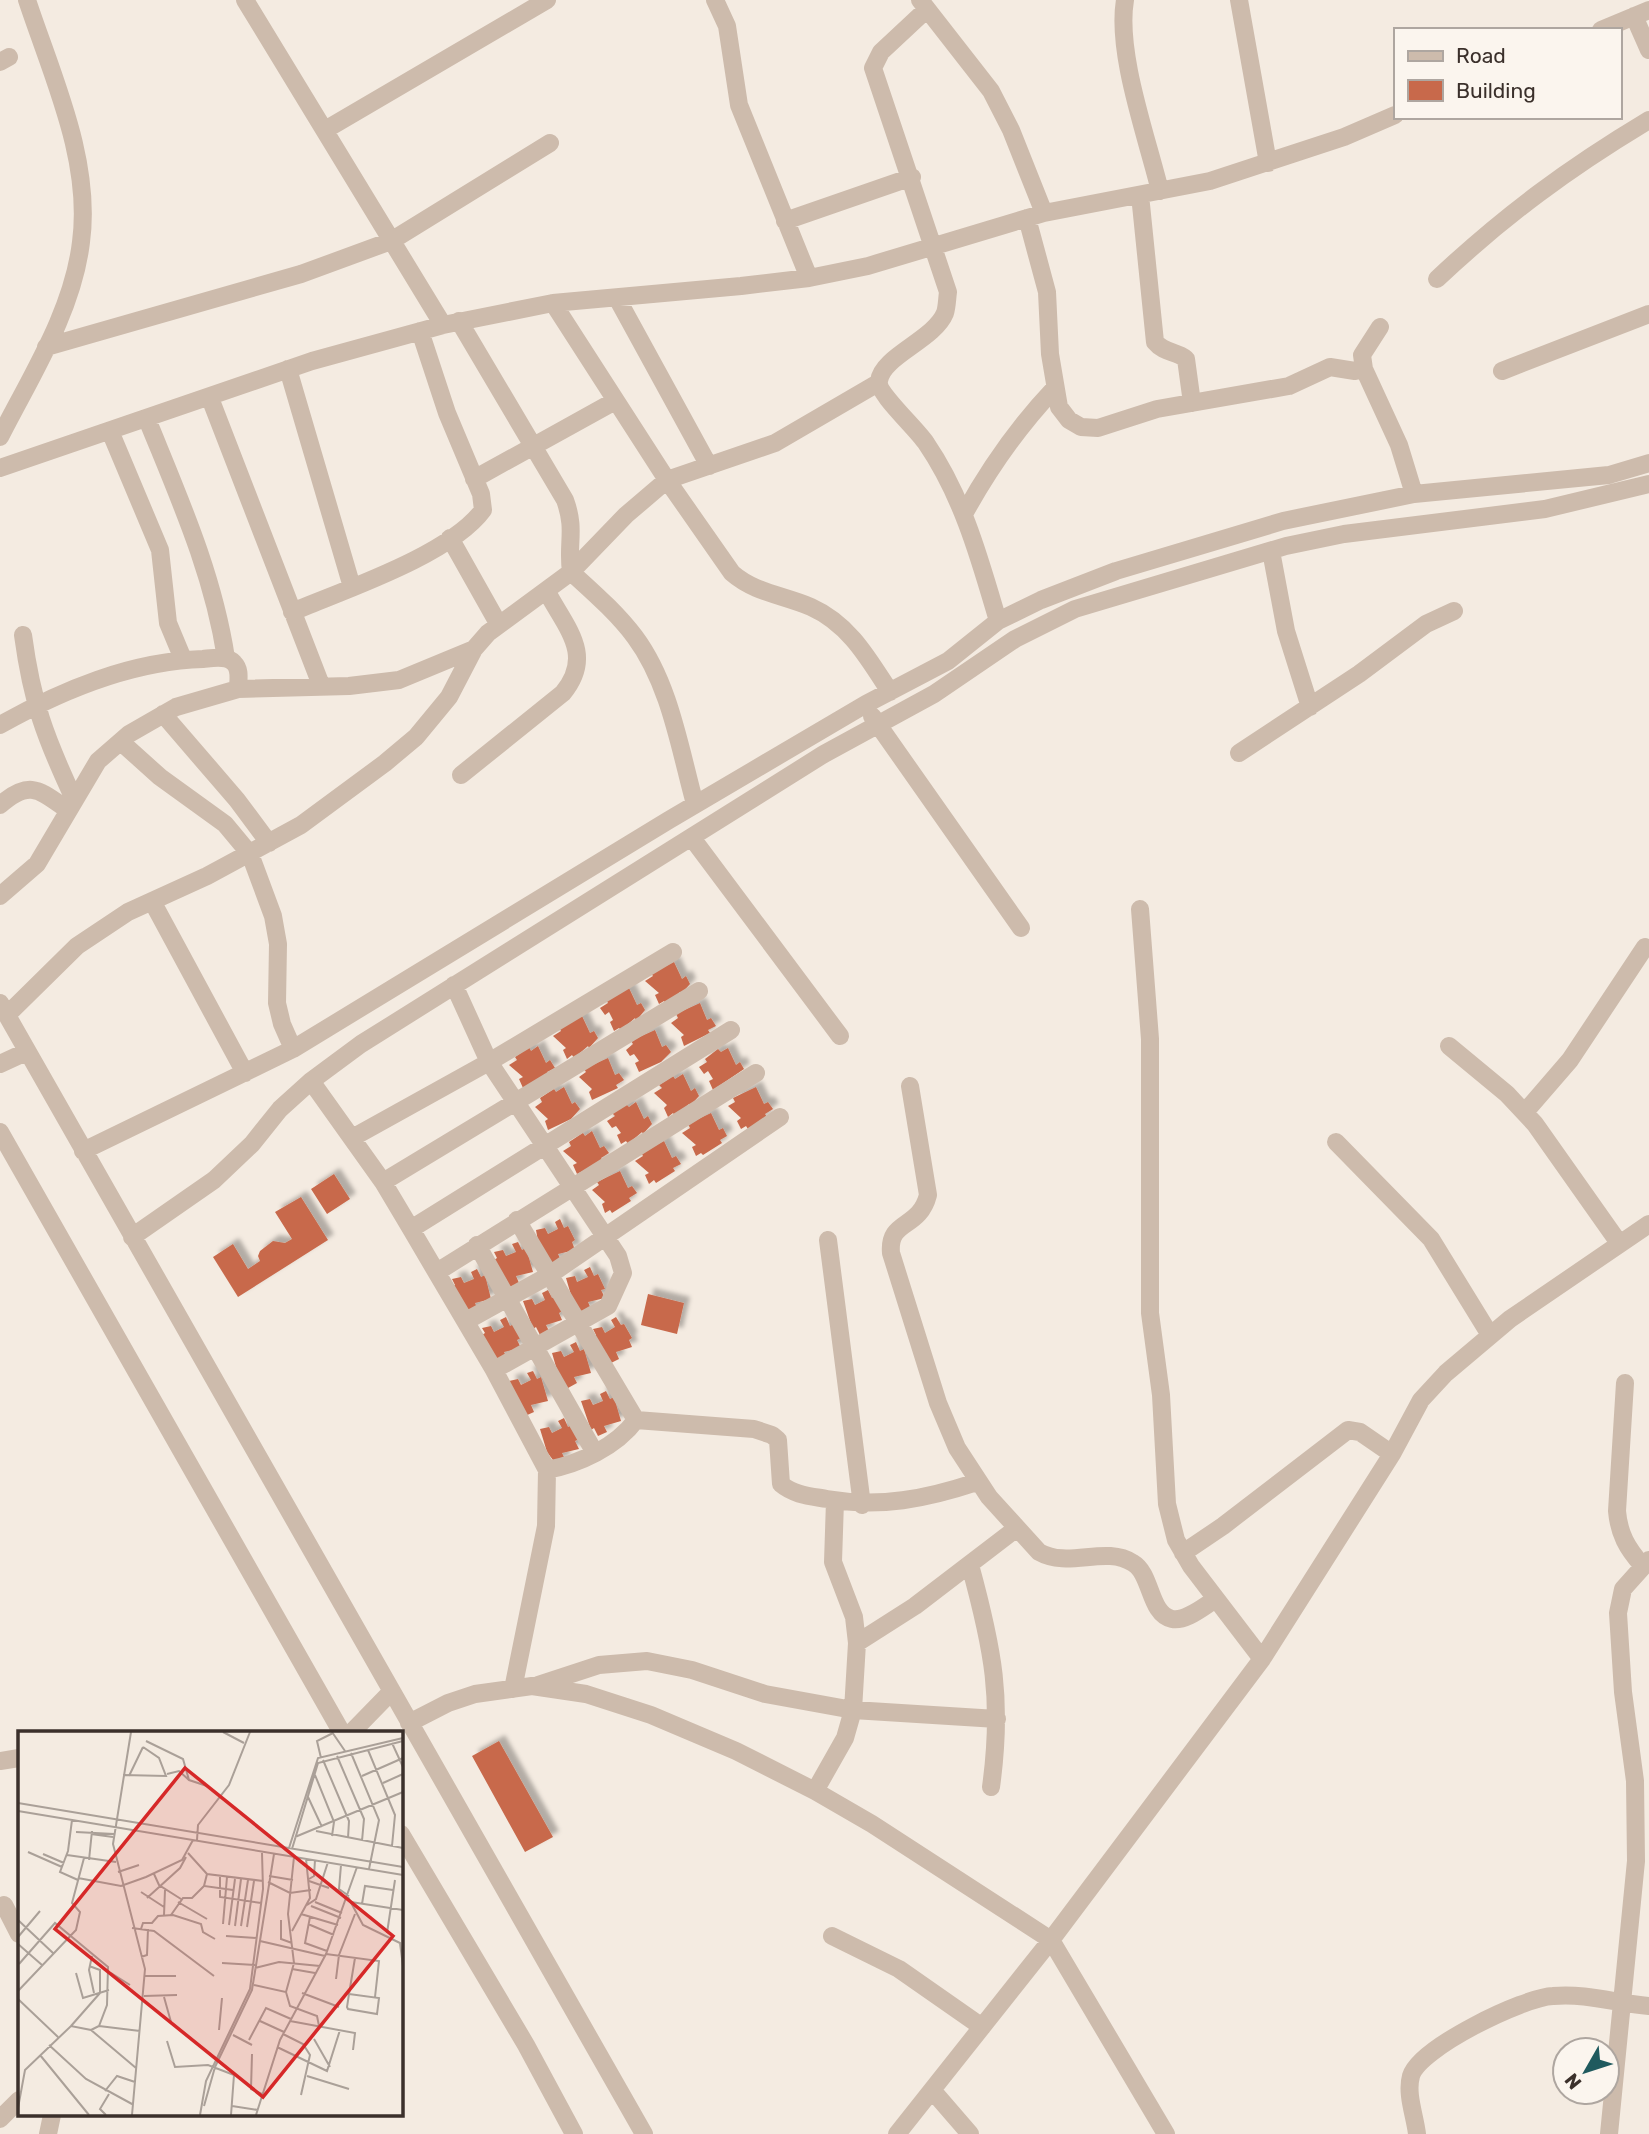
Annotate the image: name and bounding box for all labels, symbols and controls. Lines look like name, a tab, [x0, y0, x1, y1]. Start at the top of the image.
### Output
legend	[1394, 28, 1621, 119]
text: Road	[1456, 43, 1506, 68]
text: Building	[1456, 78, 1536, 103]
inset map	[18, 1731, 402, 2116]
north arrow	[1551, 2036, 1621, 2106]
text: N	[1560, 2069, 1586, 2094]

